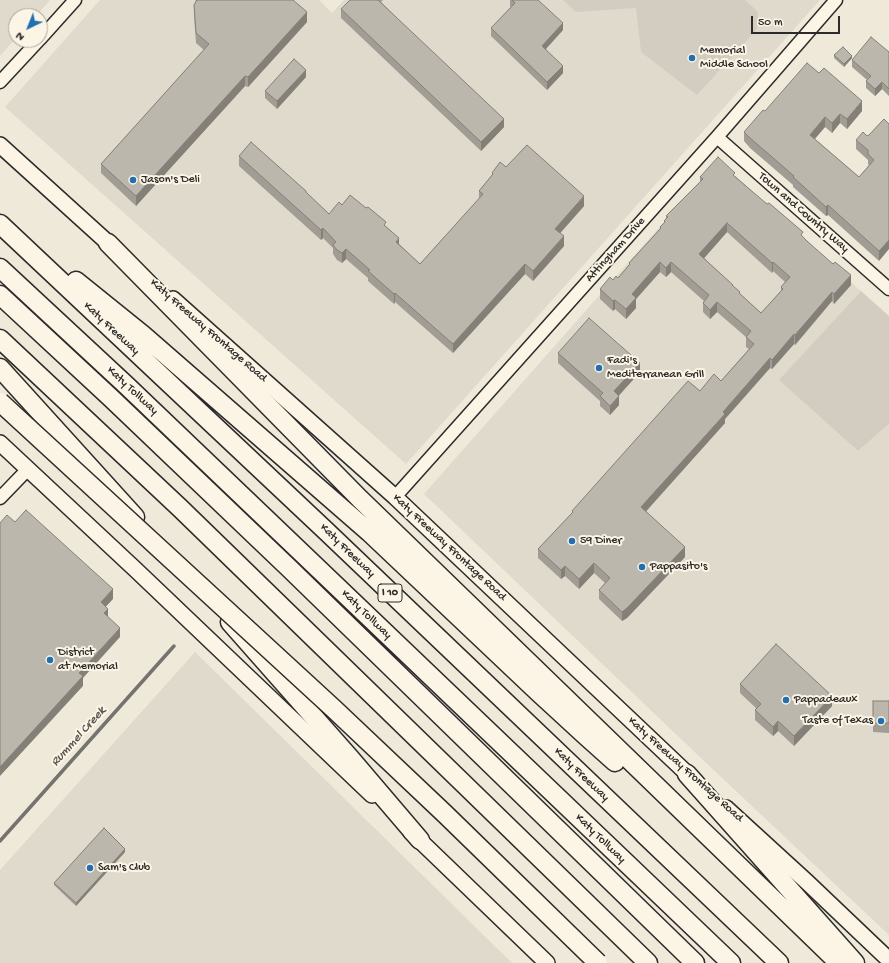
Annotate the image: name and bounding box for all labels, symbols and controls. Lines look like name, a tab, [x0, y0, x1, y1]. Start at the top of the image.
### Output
north arrow	[8, 8, 48, 48]
scale bar	[753, 8, 842, 34]
text: 50 m	[758, 16, 783, 30]
text: N	[14, 29, 27, 43]
place label: Memorial Middle School	[700, 44, 768, 72]
marker: Memorial Middle School	[687, 53, 697, 63]
street label: Town and Country Way	[755, 170, 851, 256]
place label: Jason's Deli	[141, 173, 200, 187]
marker: Jason's Deli	[128, 175, 138, 185]
street label: Attingham Drive	[583, 214, 649, 286]
street label: Katy Freeway Frontage Road	[147, 276, 269, 386]
street label: Katy Freeway	[80, 299, 142, 359]
place label: Fadi's Mediterranean Grill	[607, 354, 704, 382]
marker: Fadi's Mediterranean Grill	[594, 363, 604, 373]
street label: Katy Tollway	[103, 364, 161, 418]
street label: Katy Freeway Frontage Road	[389, 491, 509, 605]
street label: Katy Freeway	[316, 521, 378, 581]
place label: 59 Diner	[580, 534, 622, 548]
marker: 59 Diner	[567, 536, 577, 546]
place label: Pappasito's	[650, 560, 707, 574]
marker: Pappasito's	[637, 562, 647, 572]
road number: I 10	[378, 584, 402, 602]
street label: Katy Tollway	[338, 587, 394, 643]
place label: District at Memorial	[58, 646, 118, 674]
marker: District at Memorial	[45, 655, 55, 665]
place label: Pappadeaux	[794, 693, 858, 707]
marker: Pappadeaux	[781, 695, 791, 705]
water label: Rummel Creek	[48, 704, 110, 770]
street label: Katy Freeway Frontage Road	[624, 714, 746, 826]
place label: Taste of Texas	[802, 714, 873, 728]
marker: Taste of Texas	[876, 716, 886, 726]
street label: Katy Freeway	[550, 745, 612, 805]
street label: Katy Tollway	[572, 811, 628, 867]
place label: Sam's Club	[98, 861, 150, 875]
marker: Sam's Club	[85, 863, 95, 873]

